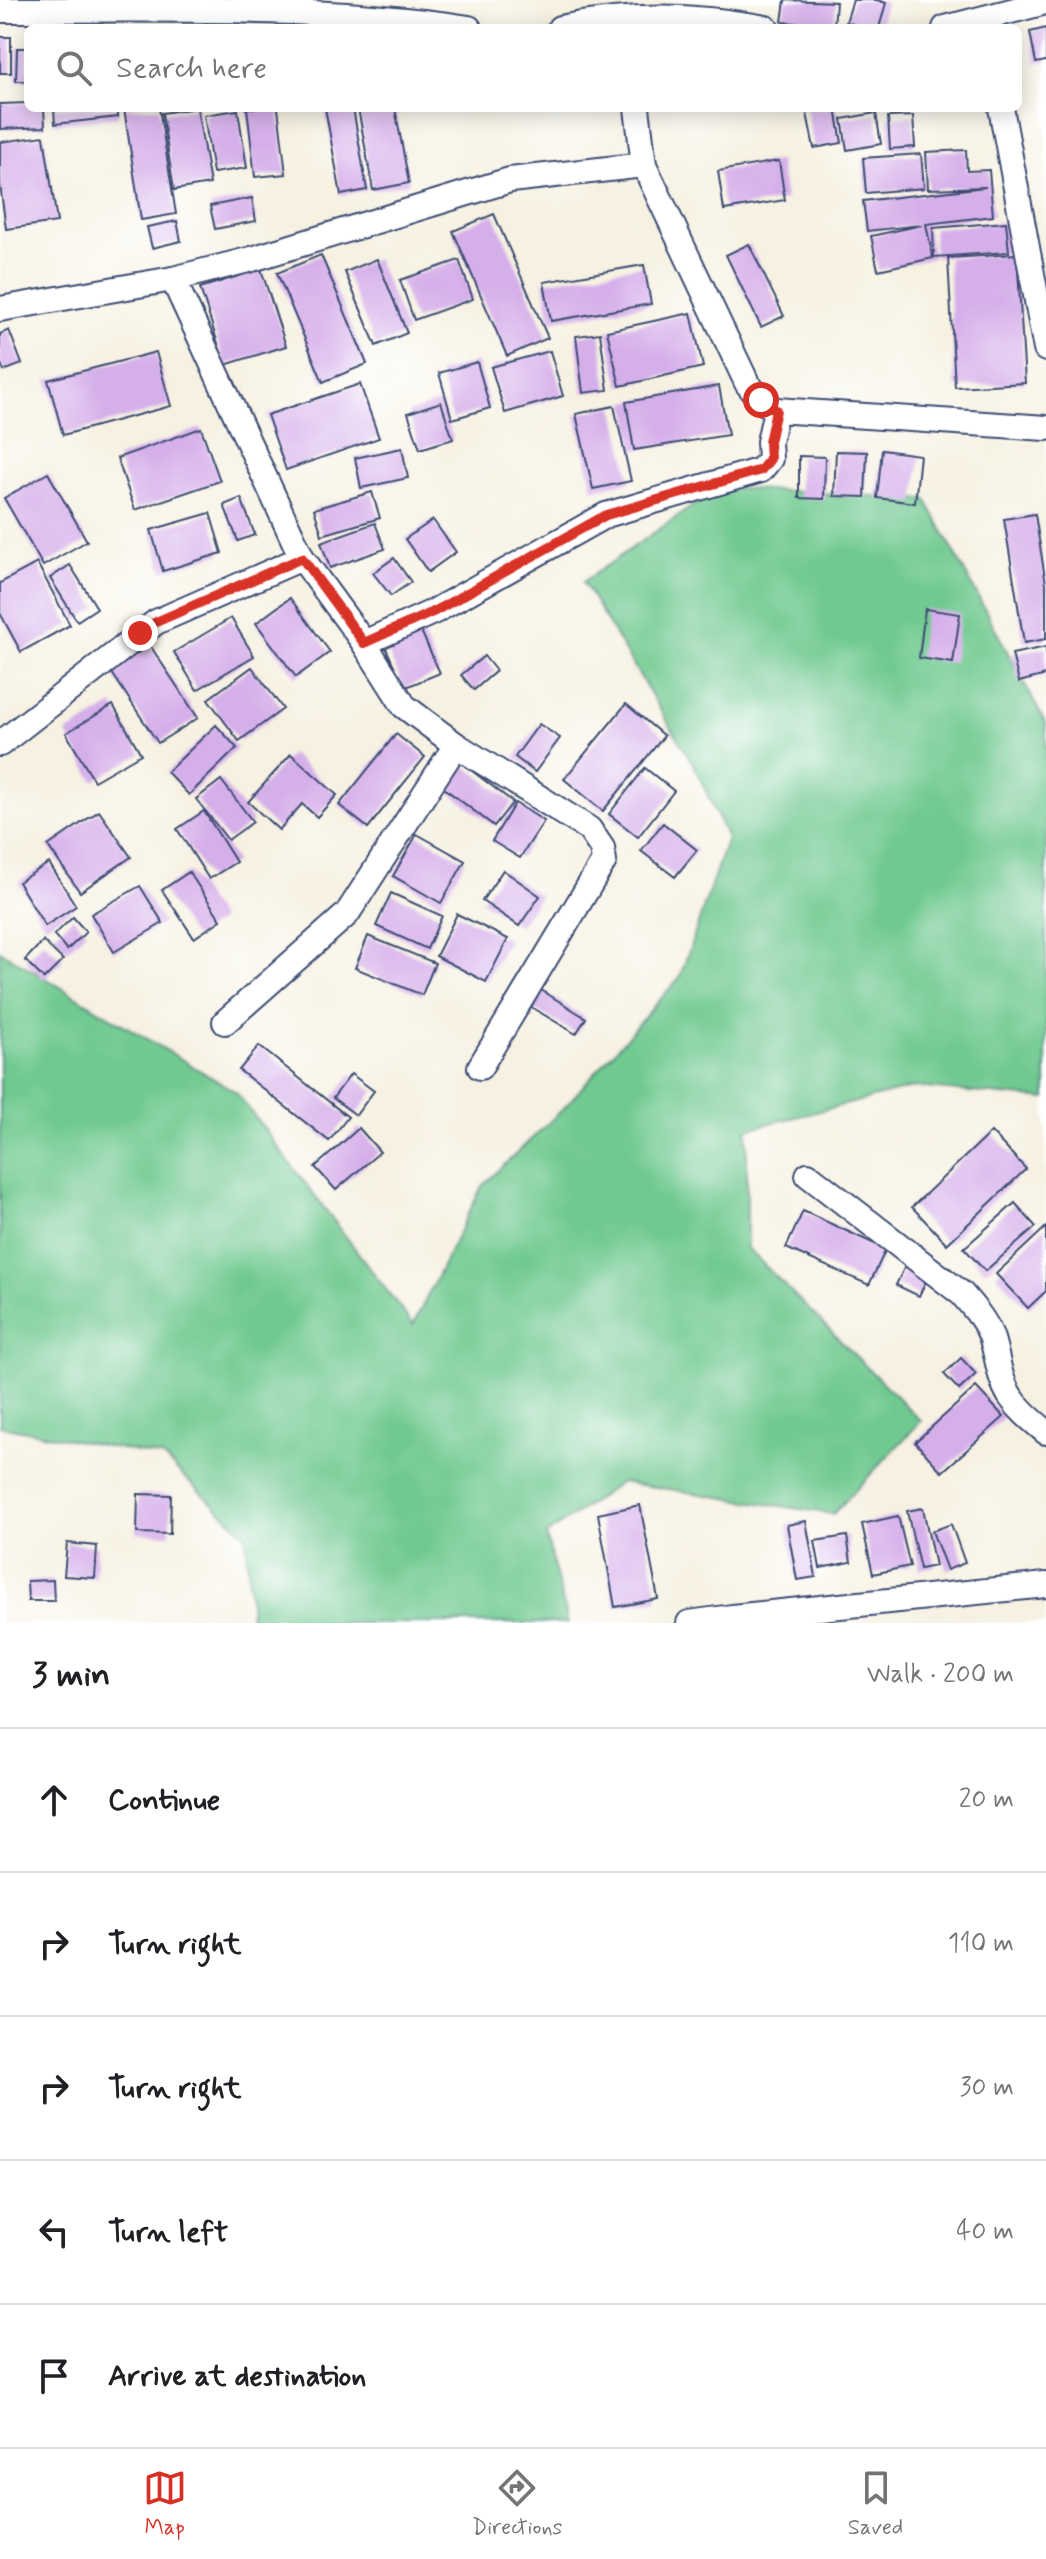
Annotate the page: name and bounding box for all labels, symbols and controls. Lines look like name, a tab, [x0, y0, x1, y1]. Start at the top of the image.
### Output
search box	[24, 24, 1022, 112]
icon: search	[52, 46, 96, 90]
text: Search here	[116, 49, 267, 88]
route start	[743, 382, 779, 418]
route end	[122, 615, 158, 651]
text: 3 min	[32, 1653, 110, 1698]
text: Walk · 200 m	[867, 1658, 1014, 1692]
icon: ahead	[32, 1778, 76, 1822]
text: Continue	[108, 1781, 220, 1820]
text: 20 m	[959, 1783, 1014, 1817]
icon: right	[32, 1922, 76, 1966]
text: Turn right	[108, 1925, 241, 1964]
text: 110 m	[948, 1927, 1014, 1961]
icon: right	[32, 2066, 76, 2110]
text: Turn right	[108, 2069, 241, 2108]
text: 30 m	[960, 2071, 1014, 2105]
icon: left	[32, 2210, 76, 2254]
text: Turn left	[108, 2213, 228, 2252]
text: 40 m	[956, 2215, 1014, 2249]
icon: arrive	[32, 2354, 76, 2398]
text: Arrive at destination	[108, 2357, 366, 2396]
tab: Map	[143, 2466, 187, 2542]
tab: Directions	[472, 2466, 562, 2542]
tab: Saved	[848, 2466, 903, 2542]

